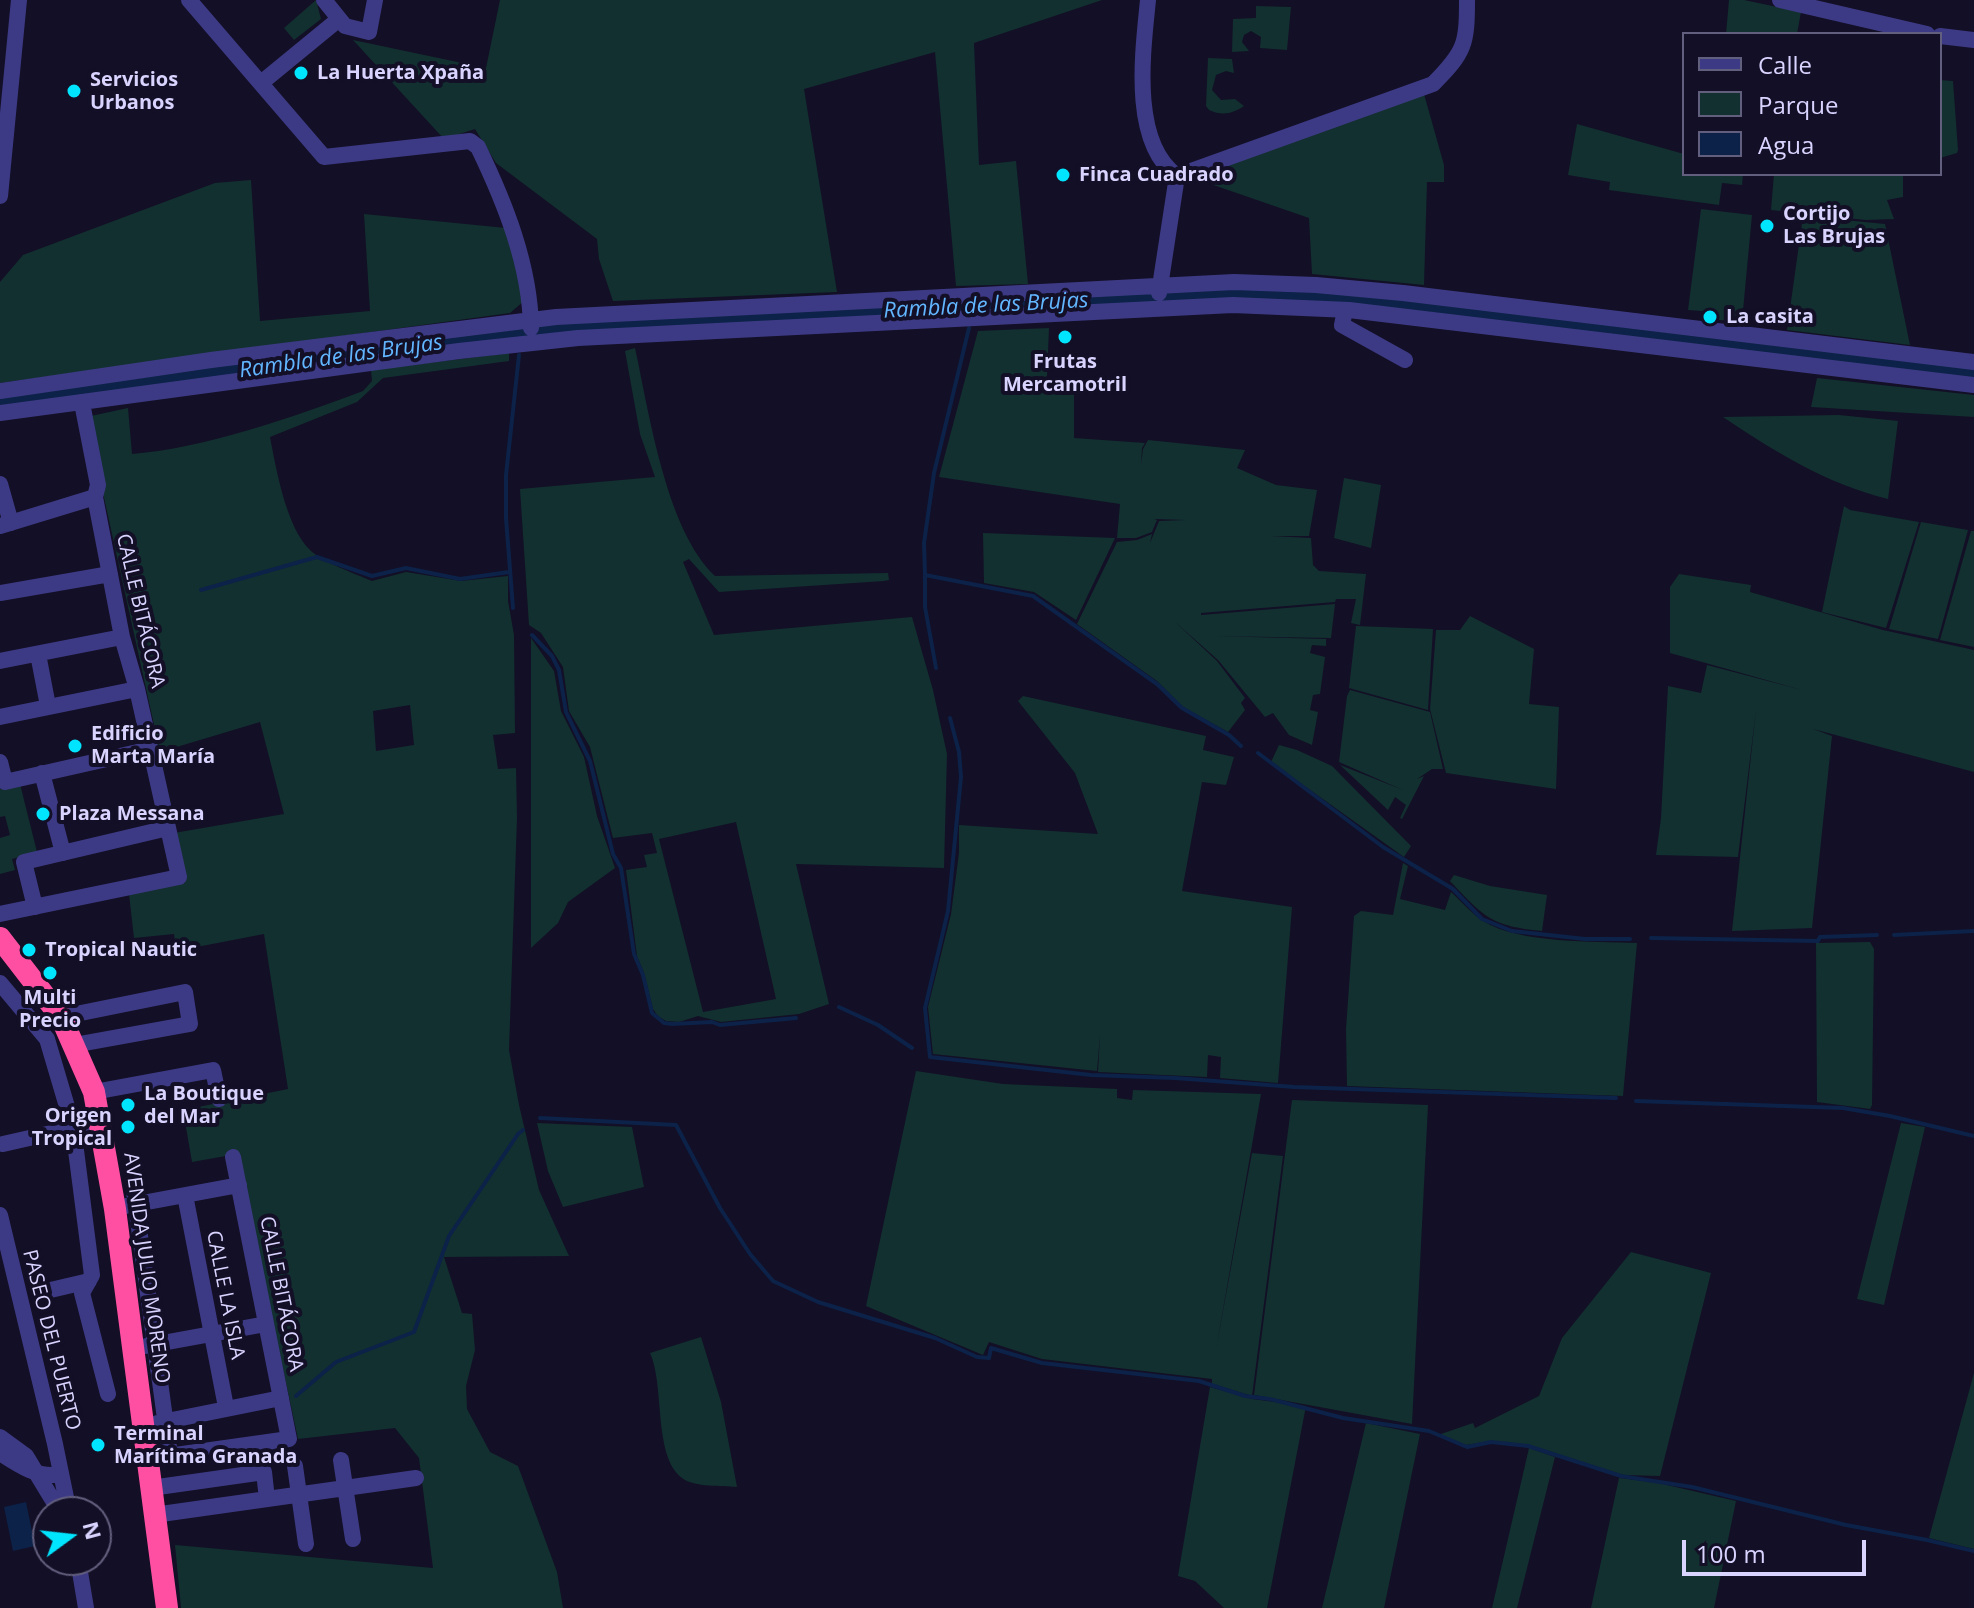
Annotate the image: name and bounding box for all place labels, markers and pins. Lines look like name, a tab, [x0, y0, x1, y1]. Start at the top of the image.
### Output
place label: La Huerta Xpaña	[317, 61, 484, 85]
marker: La Huerta Xpaña	[292, 64, 310, 82]
place label: Servicios Urbanos	[90, 68, 178, 115]
marker: Servicios Urbanos	[65, 82, 83, 100]
place label: Finca Cuadrado	[1079, 163, 1234, 187]
marker: Finca Cuadrado	[1054, 166, 1072, 184]
place label: Cortijo Las Brujas	[1783, 202, 1885, 249]
marker: Cortijo Las Brujas	[1758, 217, 1776, 235]
place label: La casita	[1726, 305, 1814, 329]
marker: La casita	[1701, 308, 1719, 326]
marker: Frutas Mercamotril	[1056, 328, 1074, 346]
place label: Frutas Mercamotril	[1003, 350, 1127, 397]
place label: Edificio Marta María	[91, 722, 215, 769]
marker: Edificio Marta María	[66, 737, 84, 755]
place label: Plaza Messana	[59, 802, 205, 826]
marker: Plaza Messana	[34, 805, 52, 823]
place label: Tropical Nautic	[45, 938, 197, 962]
marker: Tropical Nautic	[20, 941, 38, 959]
marker: Multi Precio	[41, 964, 59, 982]
place label: Multi Precio	[19, 986, 81, 1033]
place label: La Boutique del Mar	[144, 1082, 264, 1129]
marker: La Boutique del Mar	[119, 1096, 137, 1114]
place label: Origen Tropical	[32, 1104, 112, 1151]
marker: Origen Tropical	[119, 1118, 137, 1136]
place label: Terminal Marítima Granada	[114, 1422, 297, 1469]
marker: Terminal Marítima Granada	[89, 1436, 107, 1454]

